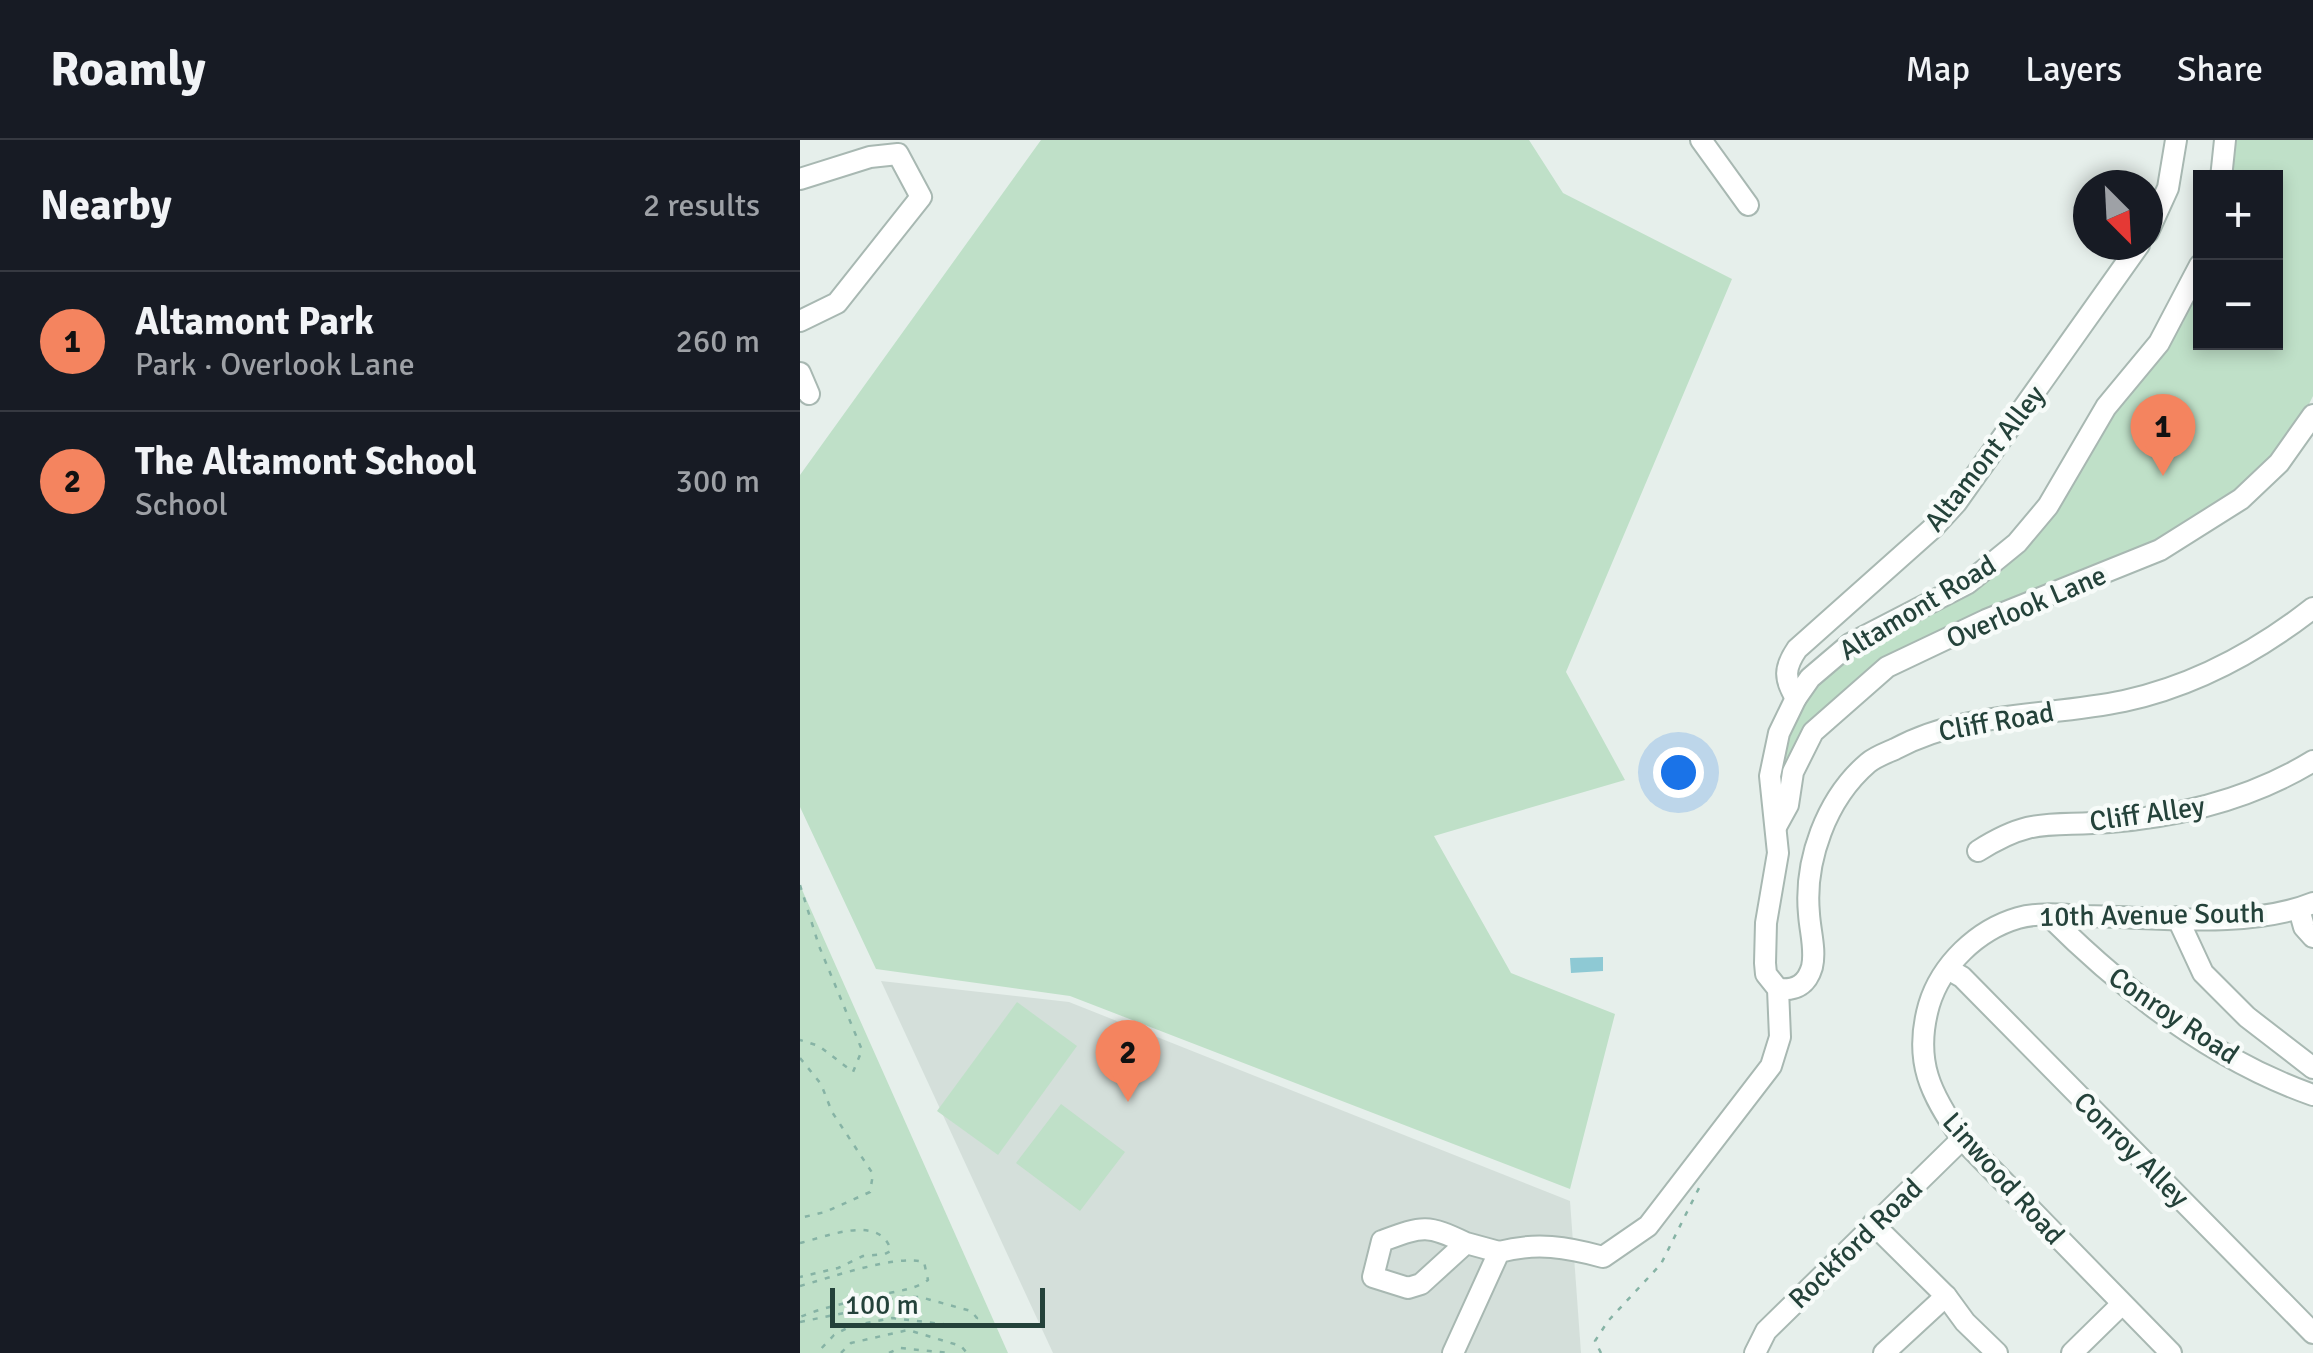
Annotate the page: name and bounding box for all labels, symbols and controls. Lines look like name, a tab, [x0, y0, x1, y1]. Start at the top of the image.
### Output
text: Roamly	[50, 40, 206, 99]
text: Map	[1906, 48, 1970, 91]
text: Layers	[2025, 48, 2122, 91]
text: Share	[2177, 48, 2263, 91]
north arrow	[2073, 170, 2163, 260]
map controls	[2193, 170, 2283, 350]
button: +	[2193, 170, 2283, 260]
text: Nearby	[40, 180, 172, 231]
text: 2 results	[643, 186, 760, 225]
button: −	[2193, 260, 2283, 350]
text: Altamont Park	[135, 298, 374, 345]
text: 1	[64, 322, 81, 361]
text: 260 m	[676, 322, 760, 361]
text: Park · Overlook Lane	[135, 345, 415, 384]
street label: Altamont Alley	[1917, 379, 2052, 538]
pin: 1	[2130, 394, 2196, 476]
text: The Altamont School	[135, 438, 477, 485]
text: 2	[64, 462, 81, 501]
text: 300 m	[676, 462, 760, 501]
text: School	[135, 485, 228, 524]
street label: Altamont Road	[1833, 548, 2002, 668]
street label: Overlook Lane	[1941, 558, 2111, 656]
street label: Cliff Road	[1936, 695, 2056, 749]
your location	[1653, 747, 1704, 798]
street label: Cliff Alley	[2087, 789, 2207, 839]
street label: 10th Avenue South	[2039, 896, 2265, 934]
street label: Conroy Road	[2102, 960, 2245, 1072]
pin: 2	[1096, 1020, 1160, 1102]
street label: Conroy Alley	[2067, 1085, 2196, 1214]
street label: Linwood Road	[1935, 1105, 2072, 1252]
street label: Rockford Road	[1782, 1171, 1930, 1316]
scale bar	[830, 1283, 1045, 1328]
text: 100 m	[845, 1288, 919, 1322]

